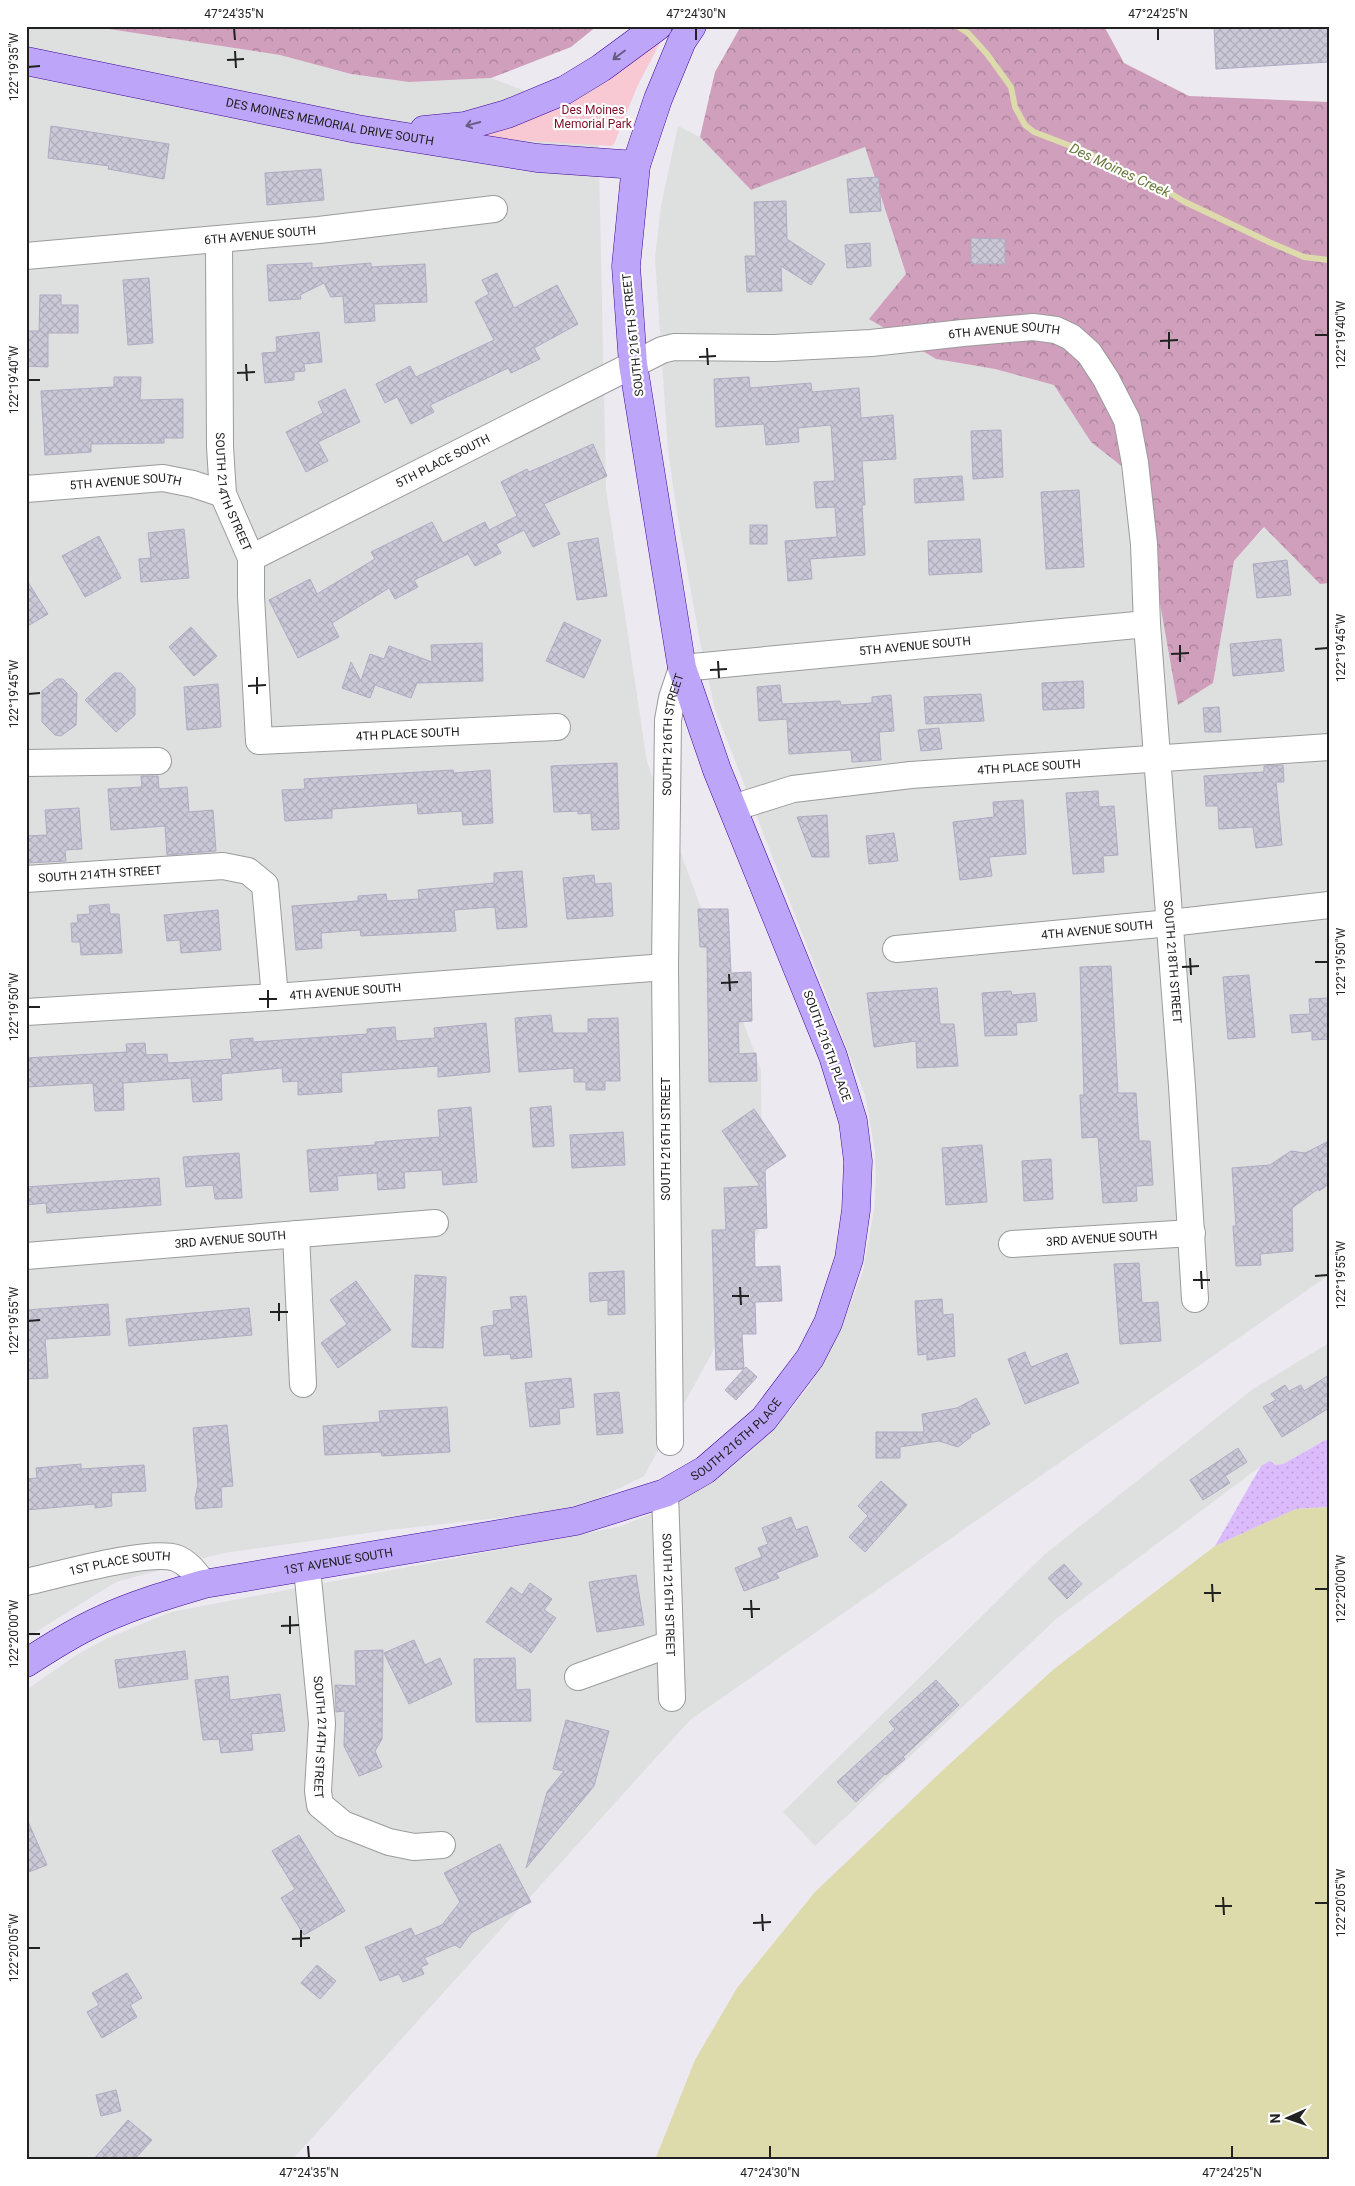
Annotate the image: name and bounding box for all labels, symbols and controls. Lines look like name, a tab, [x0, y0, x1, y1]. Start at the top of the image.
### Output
text: 47°24'35"N	[204, 7, 264, 21]
text: 47°24'30"N	[666, 7, 726, 21]
text: 47°24'25"N	[1128, 7, 1188, 21]
text: 122°19'35"W	[7, 33, 21, 101]
one-way arrow	[612, 50, 626, 60]
street label: DES MOINES MEMORIAL DRIVE SOUTH	[225, 95, 435, 148]
park label: Des Moines Memorial Park	[554, 103, 633, 131]
one-way arrow	[466, 119, 482, 129]
water label: Des Moines Creek	[1067, 140, 1174, 201]
street label: 6TH AVENUE SOUTH	[204, 223, 317, 247]
street label: SOUTH 216TH STREET	[620, 273, 646, 397]
text: 122°19'40"W	[1334, 301, 1348, 369]
street label: 6TH AVENUE SOUTH	[947, 320, 1061, 342]
text: 122°19'40"W	[7, 346, 21, 414]
street label: 5TH PLACE SOUTH	[393, 431, 492, 491]
street label: SOUTH 214TH STREET	[213, 432, 254, 553]
street label: 5TH AVENUE SOUTH	[69, 471, 183, 492]
text: 122°19'45"W	[1334, 614, 1348, 682]
street label: 5TH AVENUE SOUTH	[858, 634, 972, 658]
text: 122°19'45"W	[7, 660, 21, 728]
street label: SOUTH 216TH STREET	[660, 672, 687, 796]
street label: 4TH PLACE SOUTH	[355, 725, 460, 743]
street label: 4TH PLACE SOUTH	[977, 757, 1081, 778]
street label: SOUTH 214TH STREET	[38, 863, 162, 885]
street label: SOUTH 218TH STREET	[1161, 900, 1184, 1024]
street label: 4TH AVENUE SOUTH	[1041, 918, 1154, 942]
text: 122°19'50"W	[1334, 928, 1348, 996]
text: 122°19'50"W	[7, 973, 21, 1041]
street label: 4TH AVENUE SOUTH	[289, 980, 402, 1003]
street label: SOUTH 216TH PLACE	[800, 988, 854, 1104]
street label: SOUTH 216TH STREET	[659, 1077, 673, 1201]
street label: 3RD AVENUE SOUTH	[174, 1228, 287, 1251]
street label: 3RD AVENUE SOUTH	[1046, 1228, 1158, 1249]
text: 122°19'55"W	[1334, 1241, 1348, 1309]
text: 122°19'55"W	[7, 1287, 21, 1355]
street label: SOUTH 216TH PLACE	[688, 1395, 784, 1484]
street label: SOUTH 216TH STREET	[659, 1533, 678, 1657]
street label: 1ST AVENUE SOUTH	[283, 1545, 394, 1577]
street label: 1ST PLACE SOUTH	[68, 1549, 171, 1578]
text: 122°20'00"W	[1334, 1555, 1348, 1623]
text: 122°20'00"W	[7, 1600, 21, 1668]
street label: SOUTH 214TH STREET	[310, 1675, 329, 1800]
text: 122°20'05"W	[1334, 1869, 1348, 1937]
text: 122°20'05"W	[7, 1914, 21, 1982]
north arrow	[1262, 2094, 1312, 2144]
text: N	[1267, 2113, 1283, 2124]
text: 47°24'35"N	[279, 2166, 339, 2180]
text: 47°24'30"N	[740, 2166, 800, 2180]
text: 47°24'25"N	[1202, 2166, 1262, 2180]

